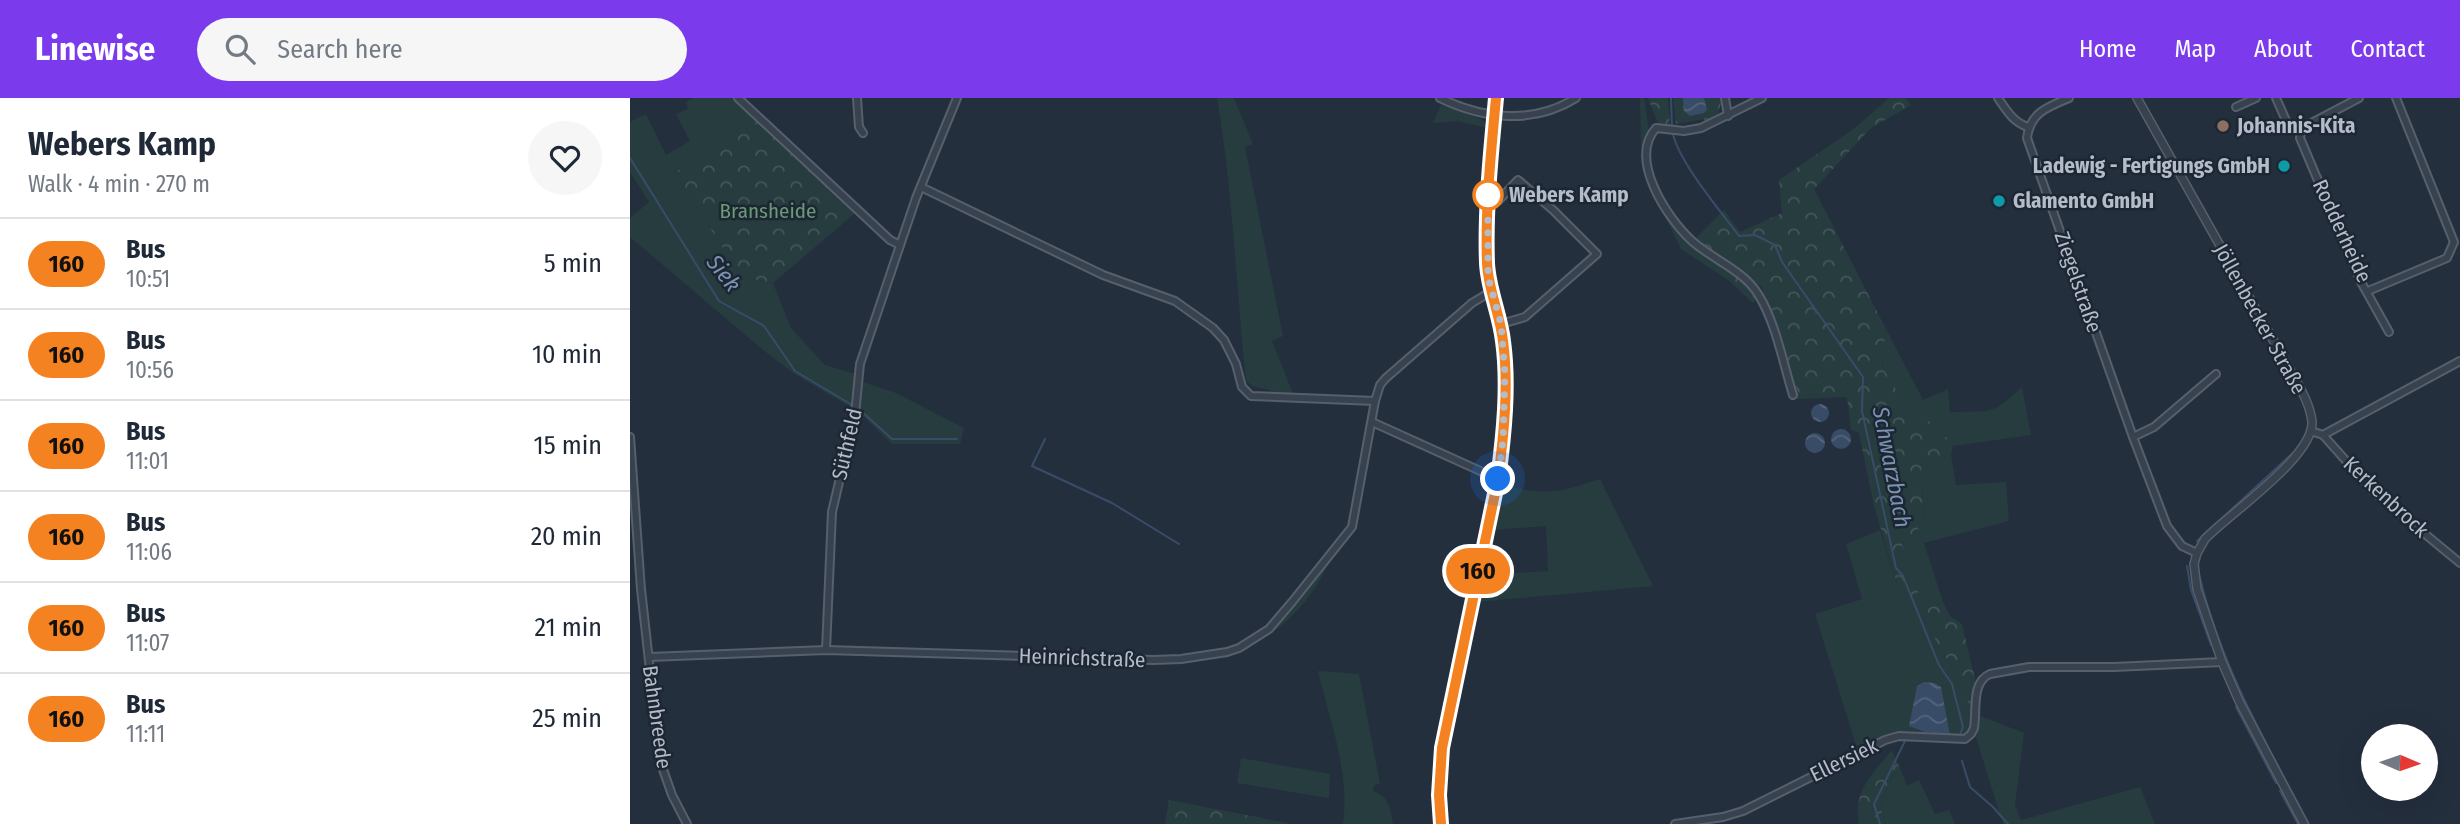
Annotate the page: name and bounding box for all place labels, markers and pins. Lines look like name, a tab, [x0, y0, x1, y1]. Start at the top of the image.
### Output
place label: Johannis-Kita	[2236, 113, 2355, 139]
marker: Johannis-Kita	[2215, 118, 2231, 134]
place label: Ladewig - Fertigungs GmbH	[2033, 153, 2270, 179]
marker: Ladewig - Fertigungs GmbH	[2276, 158, 2292, 174]
marker: Webers Kamp	[1473, 180, 1503, 210]
place label: Webers Kamp	[1509, 182, 1629, 208]
place label: Glamento GmbH	[2013, 188, 2154, 214]
marker: Glamento GmbH	[1991, 193, 2007, 209]

